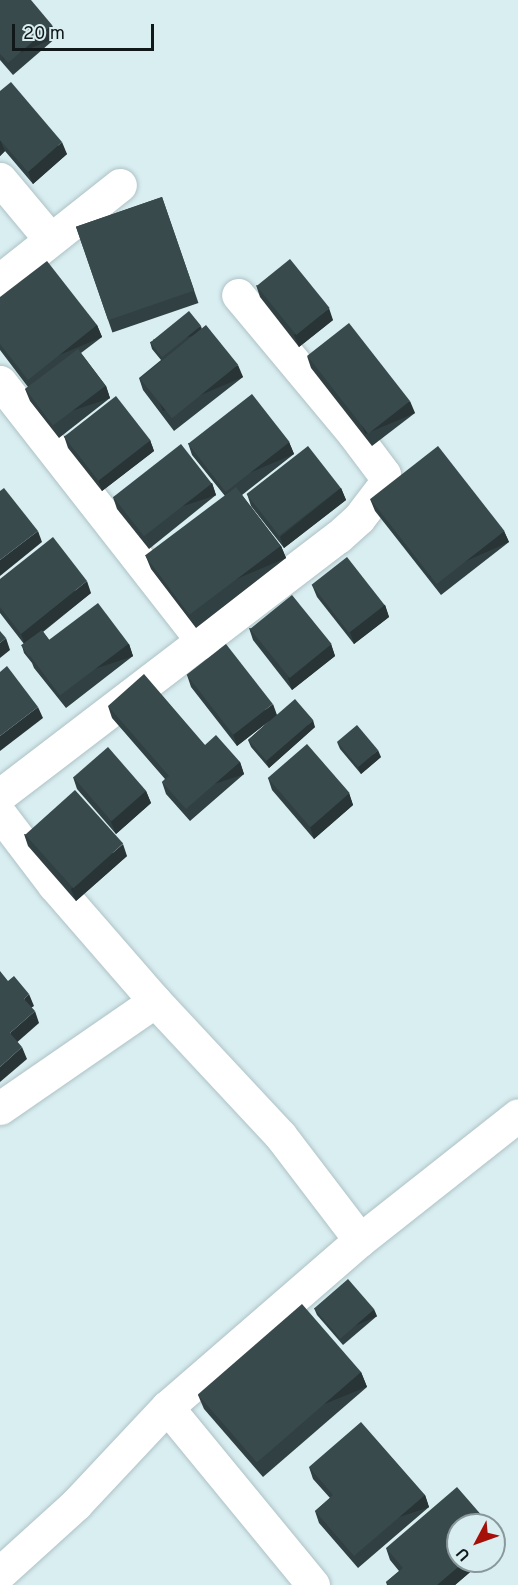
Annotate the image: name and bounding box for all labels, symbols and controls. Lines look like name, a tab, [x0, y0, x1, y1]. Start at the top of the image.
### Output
scale bar	[15, 12, 158, 50]
text: 20 m	[23, 23, 65, 46]
north arrow	[446, 1513, 506, 1573]
text: U	[453, 1543, 475, 1564]

